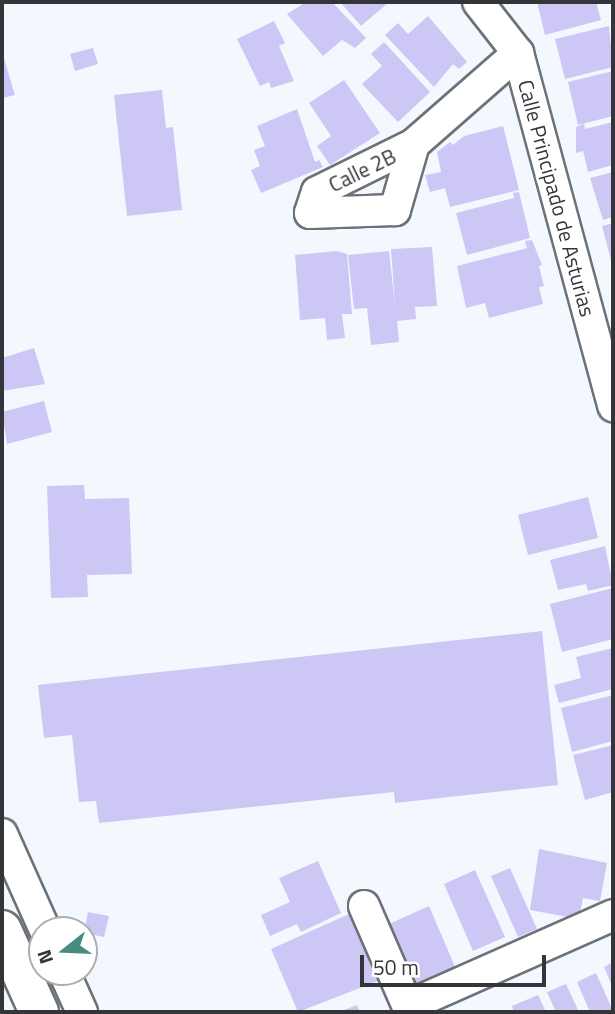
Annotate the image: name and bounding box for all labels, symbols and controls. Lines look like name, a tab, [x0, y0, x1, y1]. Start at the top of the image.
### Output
street label: Calle Principado de Asturias	[513, 77, 601, 319]
street label: Calle 2B	[324, 143, 400, 197]
north arrow	[28, 916, 98, 986]
scale bar	[363, 940, 548, 984]
text: N	[29, 946, 60, 968]
text: 50 m	[373, 951, 419, 983]

